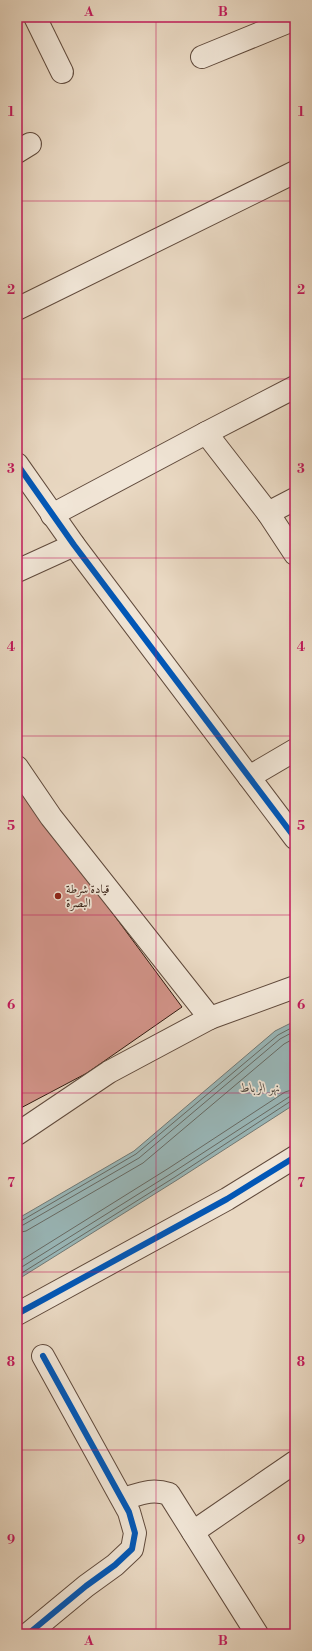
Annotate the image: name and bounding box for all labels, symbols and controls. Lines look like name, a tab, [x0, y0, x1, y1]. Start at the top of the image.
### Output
text: A	[83, 4, 94, 20]
text: B	[218, 4, 228, 20]
text: 1	[8, 104, 15, 120]
text: 1	[298, 104, 305, 120]
text: 2	[7, 282, 15, 298]
text: 2	[297, 282, 305, 298]
text: 3	[7, 461, 15, 477]
text: 3	[297, 461, 305, 477]
text: 4	[7, 639, 16, 655]
text: 4	[297, 639, 306, 655]
text: 5	[7, 818, 15, 834]
text: 5	[297, 818, 305, 834]
place label: قيادة شرطة البصرة	[66, 882, 110, 911]
marker: قيادة شرطة البصرة	[53, 891, 63, 901]
text: 6	[7, 997, 15, 1013]
text: 6	[297, 997, 305, 1013]
water label: نهر الرباط	[240, 1080, 280, 1096]
text: 7	[7, 1175, 15, 1191]
text: 7	[297, 1175, 305, 1191]
text: 8	[7, 1354, 15, 1370]
text: 8	[297, 1354, 305, 1370]
text: 9	[7, 1532, 15, 1548]
text: 9	[297, 1532, 305, 1548]
text: A	[83, 1633, 94, 1649]
text: B	[218, 1633, 228, 1649]

